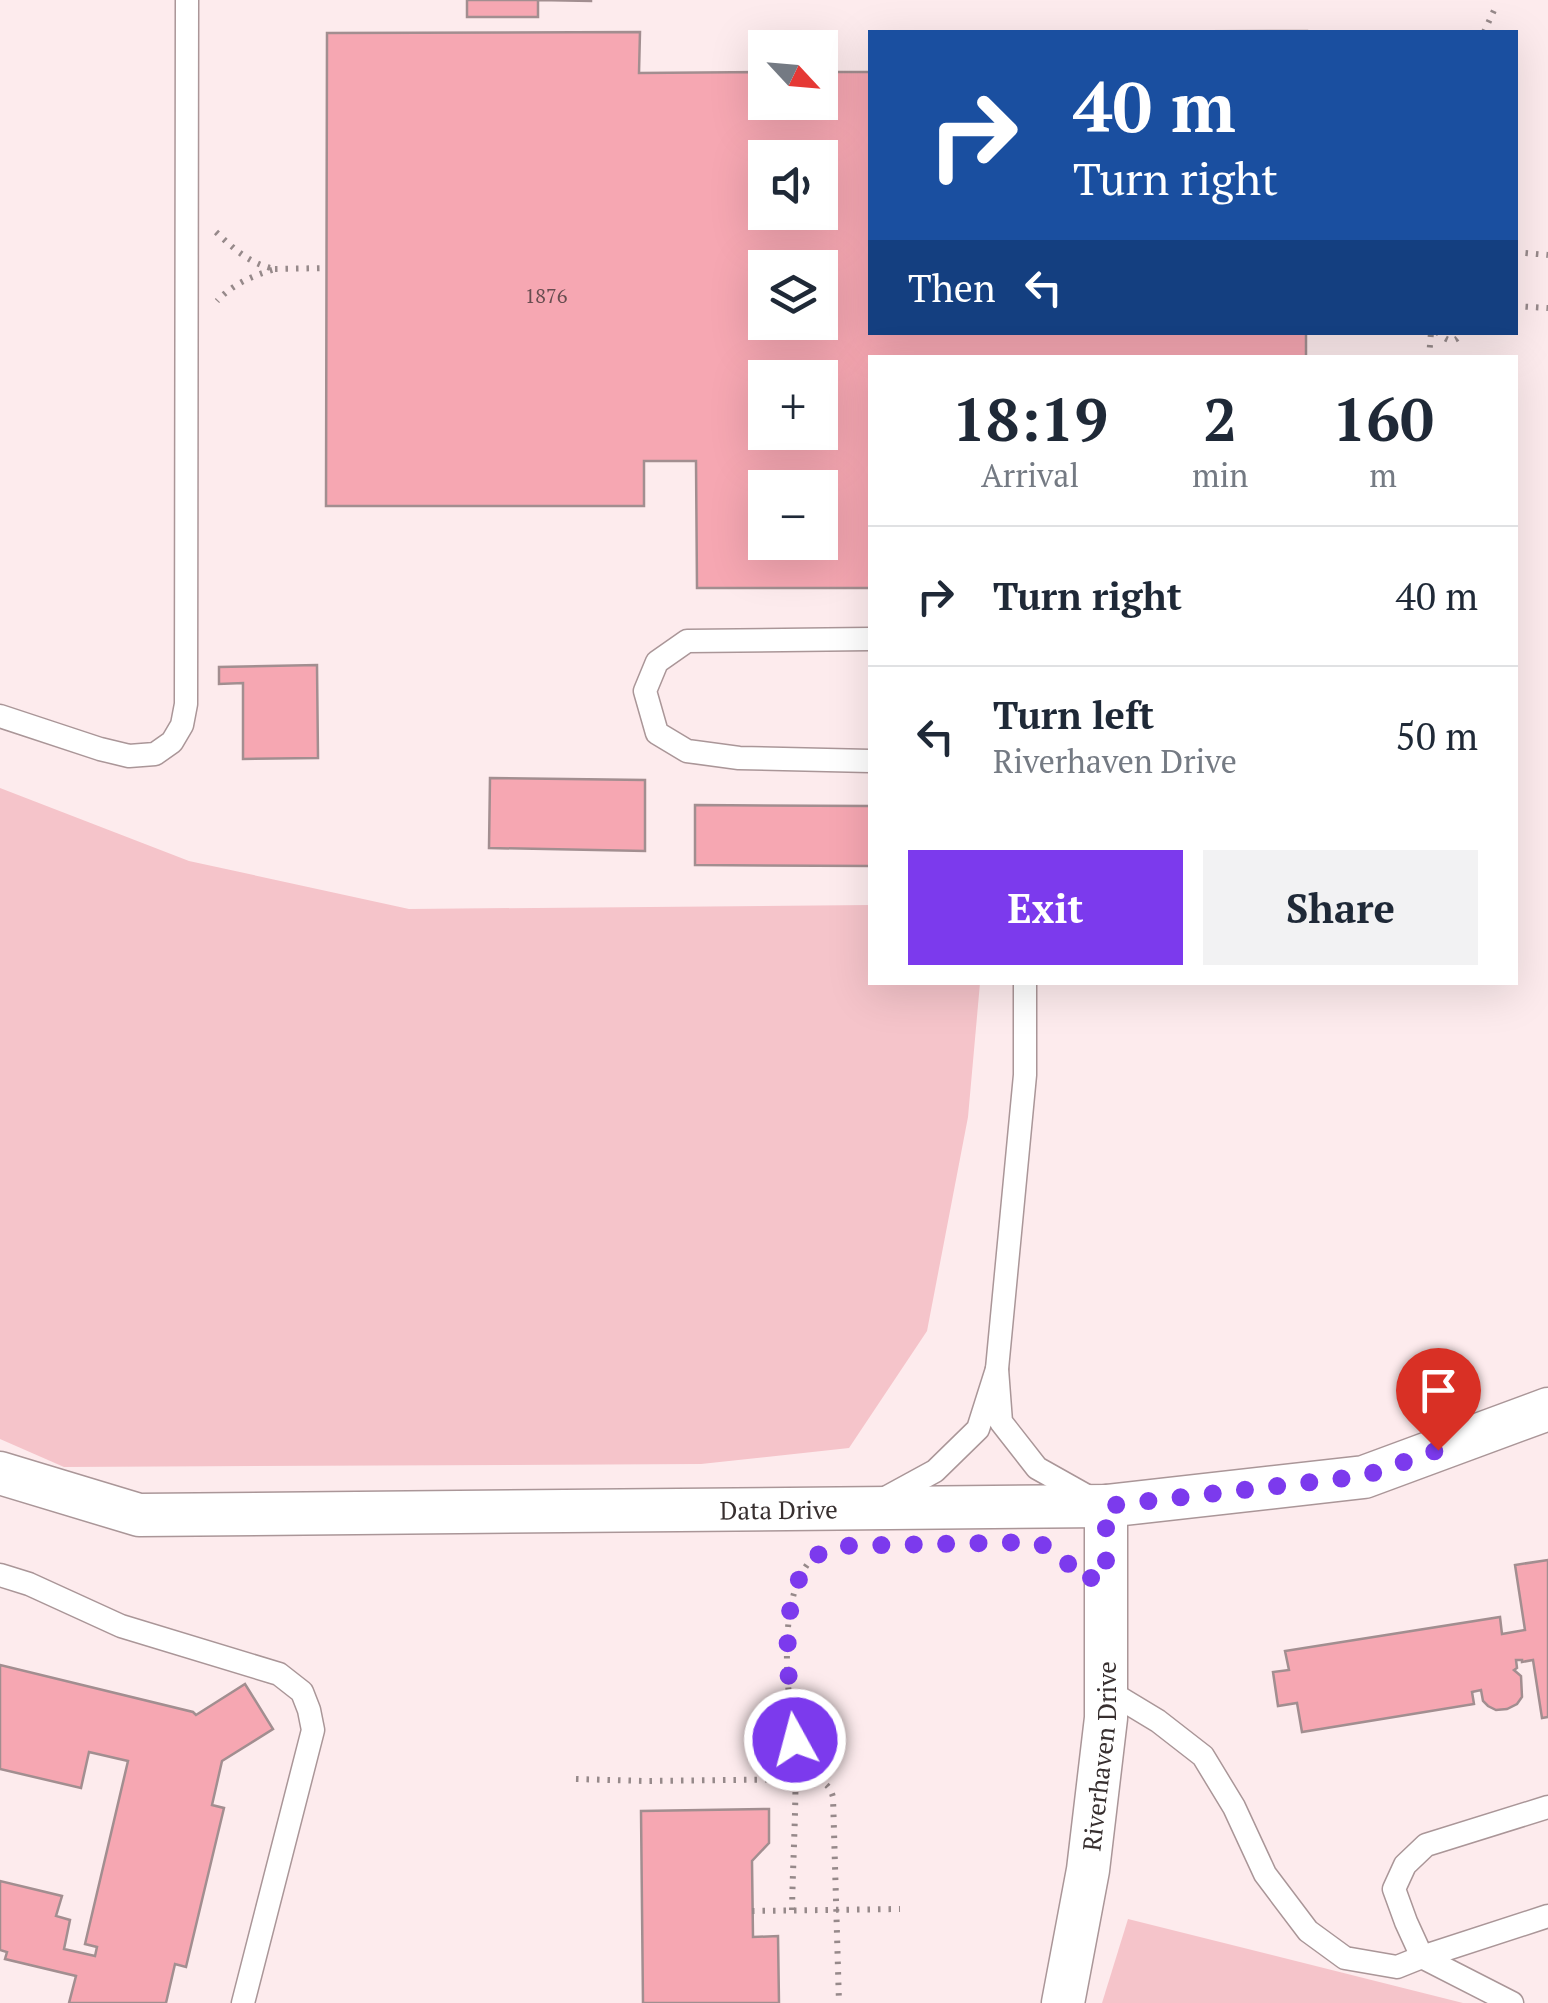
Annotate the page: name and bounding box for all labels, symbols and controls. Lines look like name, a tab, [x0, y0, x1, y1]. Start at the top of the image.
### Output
north arrow	[748, 30, 838, 120]
map controls	[748, 30, 838, 560]
text: 40 m	[1073, 59, 1236, 152]
icon: right	[908, 70, 1038, 200]
button: sound	[748, 140, 838, 230]
text: Turn right	[1073, 148, 1278, 208]
button: layers	[748, 250, 838, 340]
icon: left	[1016, 260, 1071, 315]
text: Then	[908, 263, 996, 313]
house number: 1876	[525, 282, 568, 309]
button: +	[748, 360, 838, 450]
text: 18:19	[952, 379, 1108, 458]
text: 2	[1203, 379, 1237, 458]
text: 160	[1332, 379, 1434, 458]
text: Arrival	[981, 454, 1079, 496]
text: min	[1192, 454, 1248, 496]
text: m	[1369, 454, 1397, 496]
button: −	[748, 470, 838, 560]
icon: right	[908, 569, 963, 624]
text: Turn right	[993, 571, 1182, 621]
text: 40 m	[1395, 571, 1478, 621]
text: Turn left	[993, 690, 1154, 740]
icon: left	[908, 709, 963, 764]
text: 50 m	[1395, 711, 1478, 761]
text: Riverhaven Drive	[993, 740, 1237, 782]
button: Exit	[908, 850, 1183, 965]
button: Share	[1203, 850, 1478, 965]
pin	[1396, 1348, 1481, 1451]
icon: arrive	[1411, 1363, 1466, 1418]
street label: Data Drive	[720, 1492, 838, 1526]
street label: Riverhaven Drive	[1074, 1661, 1123, 1853]
position arrow	[743, 1688, 847, 1792]

